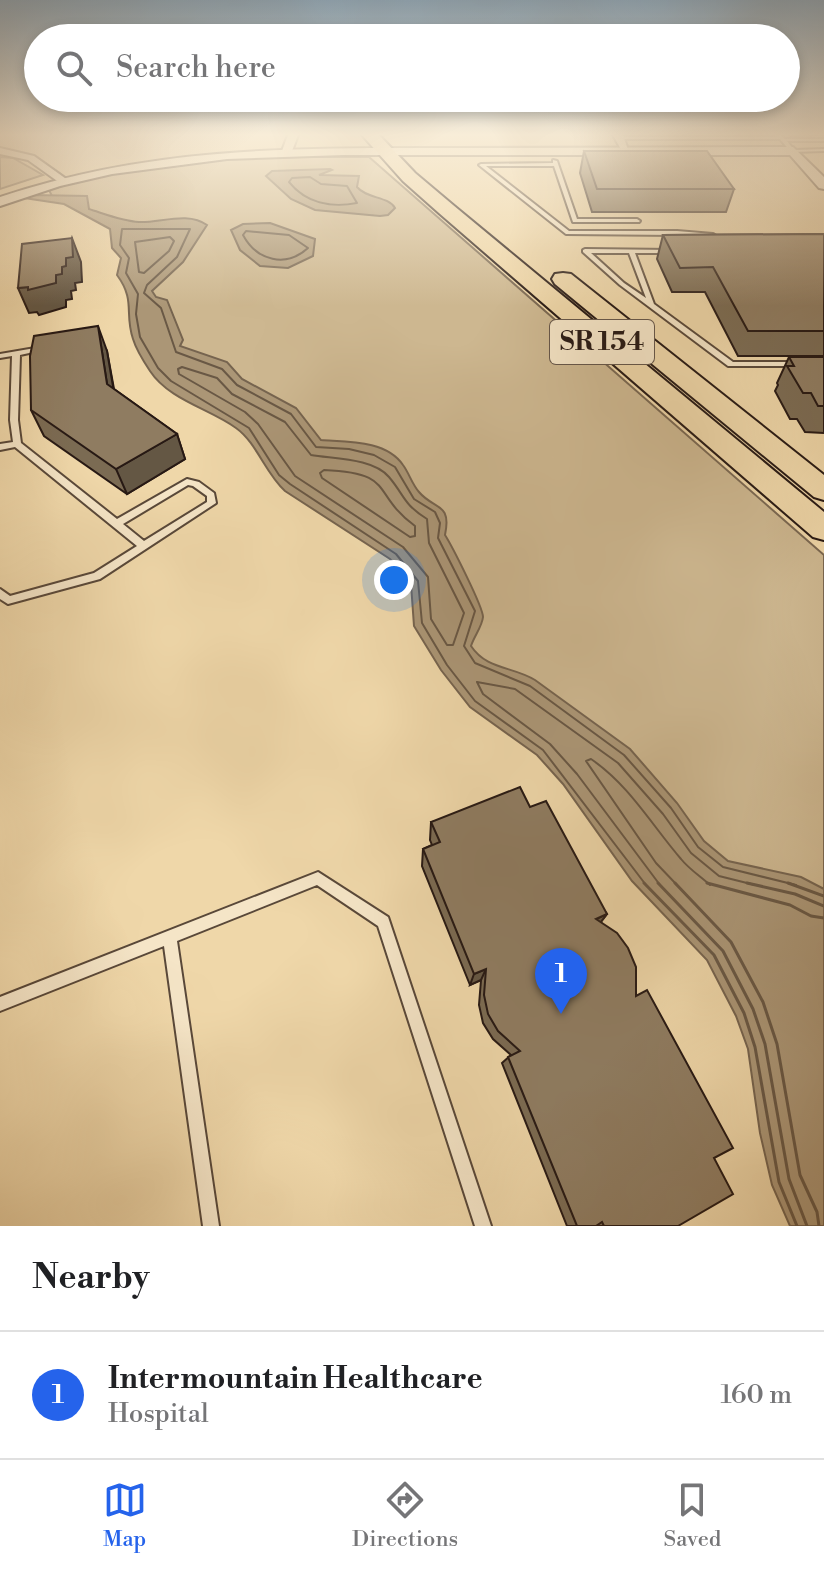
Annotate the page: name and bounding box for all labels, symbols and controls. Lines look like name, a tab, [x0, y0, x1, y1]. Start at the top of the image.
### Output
search box	[24, 24, 800, 112]
icon: search	[52, 46, 96, 90]
text: Search here	[116, 49, 276, 87]
road number: SR 154	[550, 320, 654, 364]
your location	[374, 560, 414, 600]
pin: 1	[535, 948, 587, 1014]
text: Nearby	[32, 1257, 150, 1299]
text: Intermountain Healthcare	[108, 1360, 483, 1398]
text: 1	[52, 1379, 64, 1411]
text: 160 m	[721, 1379, 792, 1411]
text: Hospital	[108, 1398, 209, 1430]
tab: Map	[103, 1478, 147, 1553]
tab: Directions	[352, 1478, 458, 1553]
tab: Saved	[664, 1478, 721, 1553]

